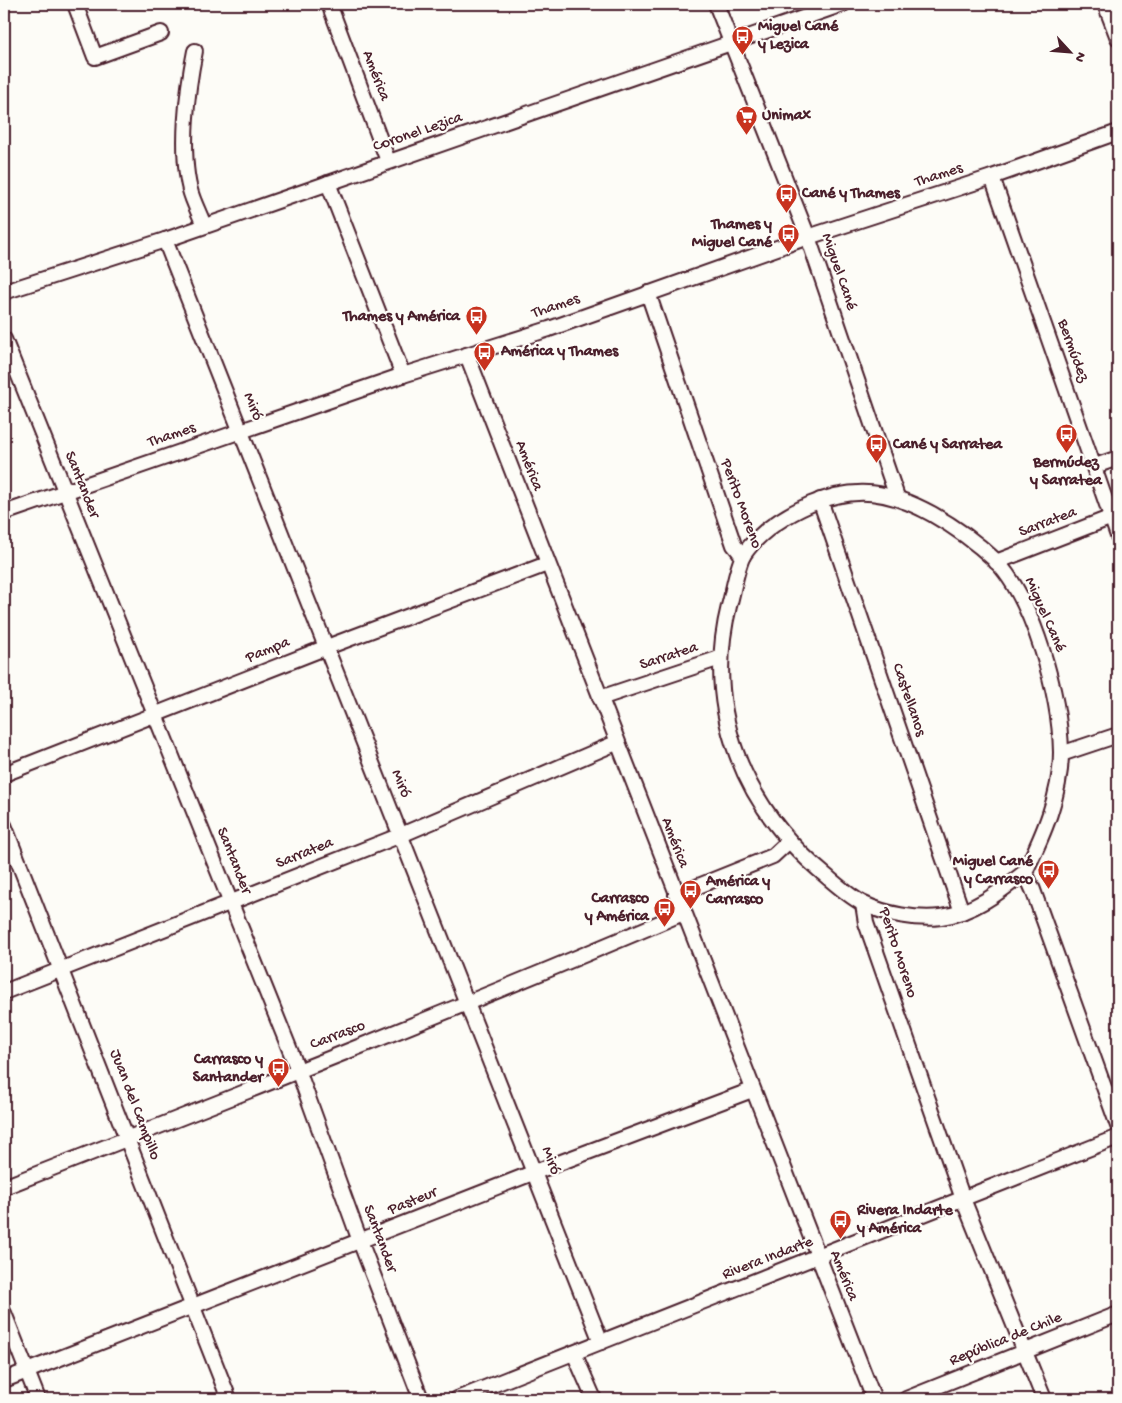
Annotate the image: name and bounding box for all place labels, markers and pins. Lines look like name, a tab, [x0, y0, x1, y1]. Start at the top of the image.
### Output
place label: Miguel Cané y Lezica	[757, 18, 839, 55]
bus stop icon: Miguel Cané y Lezica	[730, 24, 754, 55]
supermarket icon: Unimax	[734, 104, 758, 135]
place label: Unimax	[762, 107, 812, 126]
bus stop icon: Cané y Thames	[774, 182, 798, 213]
place label: Cané y Thames	[801, 185, 901, 204]
place label: Thames y Miguel Cané	[692, 216, 773, 253]
bus stop icon: Thames y Miguel Cané	[776, 222, 800, 253]
bus stop icon: Thames y América	[464, 305, 488, 336]
place label: Thames y América	[341, 308, 461, 327]
bus stop icon: América y Thames	[473, 340, 497, 371]
place label: América y Thames	[500, 343, 619, 362]
bus stop icon: Bermúdez y Sarratea	[1054, 422, 1078, 453]
bus stop icon: Cané y Sarratea	[865, 433, 889, 464]
place label: Cané y Sarratea	[892, 436, 1003, 455]
place label: Bermúdez y Sarratea	[1029, 454, 1103, 491]
place label: Miguel Cané y Carrasco	[953, 853, 1034, 890]
bus stop icon: Miguel Cané y Carrasco	[1037, 859, 1061, 890]
place label: América y Carrasco	[705, 873, 770, 910]
bus stop icon: América y Carrasco	[678, 879, 702, 910]
place label: Carrasco y América	[584, 890, 650, 927]
bus stop icon: Carrasco y América	[653, 896, 677, 927]
place label: Carrasco y Santander	[193, 1051, 265, 1088]
bus stop icon: Carrasco y Santander	[267, 1057, 291, 1088]
place label: Rivera Indarte y América	[856, 1202, 953, 1239]
bus stop icon: Rivera Indarte y América	[829, 1208, 853, 1239]

